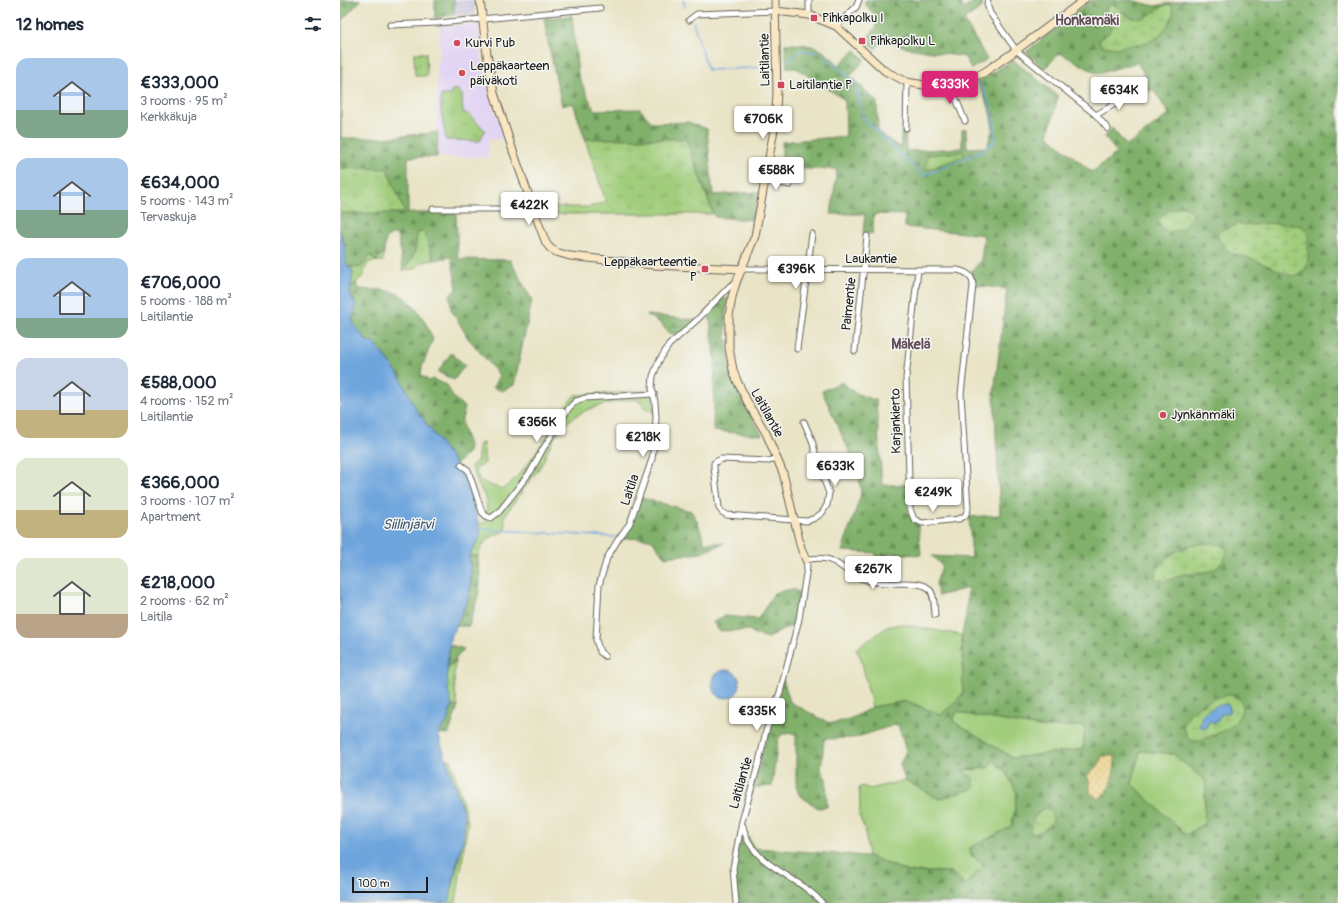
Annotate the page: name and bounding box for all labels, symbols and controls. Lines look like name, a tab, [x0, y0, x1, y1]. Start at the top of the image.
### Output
place label: Pihkapolku I	[822, 10, 884, 26]
district label: Honkamäki	[1055, 12, 1119, 29]
icon: filters	[302, 13, 324, 35]
marker: Pihkapolku I	[809, 13, 819, 23]
text: 12 homes	[16, 14, 84, 35]
street label: Laitilantie	[757, 33, 773, 87]
place label: Pihkapolku L	[870, 33, 935, 49]
place label: Kurvi Pub	[465, 35, 515, 51]
marker: Pihkapolku L	[857, 36, 867, 46]
marker: Kurvi Pub	[452, 38, 462, 48]
place label: Leppäkaarteen päiväkoti	[470, 58, 550, 89]
marker: Leppäkaarteen päiväkoti	[457, 68, 467, 78]
pin: €333K	[922, 71, 978, 105]
text: €333,000	[140, 72, 219, 93]
icon: home	[48, 74, 96, 122]
text: €333K	[931, 76, 969, 92]
place label: Laitilantie P	[789, 77, 852, 93]
pin: €634K	[1091, 77, 1147, 111]
marker: Laitilantie P	[776, 80, 786, 90]
text: €634K	[1100, 82, 1138, 98]
text: 3 rooms · 95 m²	[140, 93, 228, 109]
pin: €706K	[735, 106, 791, 140]
text: Kerkkäkuja	[140, 109, 197, 125]
text: €706K	[743, 111, 783, 127]
pin: €588K	[748, 157, 804, 191]
text: €588K	[758, 162, 794, 178]
text: €634,000	[140, 172, 220, 193]
icon: home	[48, 174, 96, 222]
pin: €422K	[501, 192, 557, 226]
text: 5 rooms · 143 m²	[140, 193, 234, 209]
text: €422K	[510, 197, 548, 213]
text: Tervaskuja	[140, 209, 196, 225]
street label: Laukantie	[845, 251, 898, 267]
place label: Leppäkaarteentie P	[604, 254, 698, 285]
pin: €396K	[768, 256, 824, 290]
text: €396K	[777, 261, 815, 277]
marker: Leppäkaarteentie P	[700, 264, 710, 274]
text: €706,000	[140, 272, 221, 293]
icon: home	[48, 274, 96, 322]
street label: Paimentie	[838, 276, 860, 331]
text: 5 rooms · 188 m²	[140, 293, 232, 309]
text: Laitilantie	[140, 309, 193, 325]
district label: Mäkelä	[891, 336, 931, 353]
text: €588,000	[140, 372, 217, 393]
icon: home	[48, 374, 96, 422]
street label: Laitilantie	[747, 386, 787, 441]
street label: Karjankierto	[887, 388, 905, 454]
text: 4 rooms · 152 m²	[140, 393, 234, 409]
place label: Jynkänmäki	[1171, 407, 1235, 423]
text: Laitilantie	[140, 409, 193, 425]
pin: €366K	[509, 409, 565, 443]
marker: Jynkänmäki	[1158, 410, 1168, 420]
text: €366K	[518, 414, 556, 430]
pin: €218K	[615, 424, 671, 458]
text: €218K	[625, 429, 661, 445]
pin: €633K	[807, 453, 863, 487]
text: €633K	[816, 458, 854, 474]
text: €366,000	[140, 472, 220, 493]
street label: Laitila	[617, 472, 643, 508]
icon: home	[48, 474, 96, 522]
pin: €249K	[905, 479, 961, 513]
text: €249K	[914, 484, 952, 500]
text: 3 rooms · 107 m²	[140, 493, 235, 509]
text: Apartment	[140, 509, 201, 525]
water label: Siilinjärvi	[383, 516, 436, 533]
pin: €267K	[845, 556, 901, 590]
text: €267K	[854, 561, 892, 577]
text: €218,000	[140, 572, 215, 593]
icon: home	[48, 574, 96, 622]
text: 2 rooms · 62 m²	[140, 593, 229, 609]
text: Laitila	[140, 609, 172, 625]
pin: €335K	[729, 698, 785, 732]
text: €335K	[738, 703, 776, 719]
street label: Laitilantie	[726, 755, 756, 811]
scale bar	[352, 875, 428, 894]
text: 100 m	[358, 877, 389, 890]

